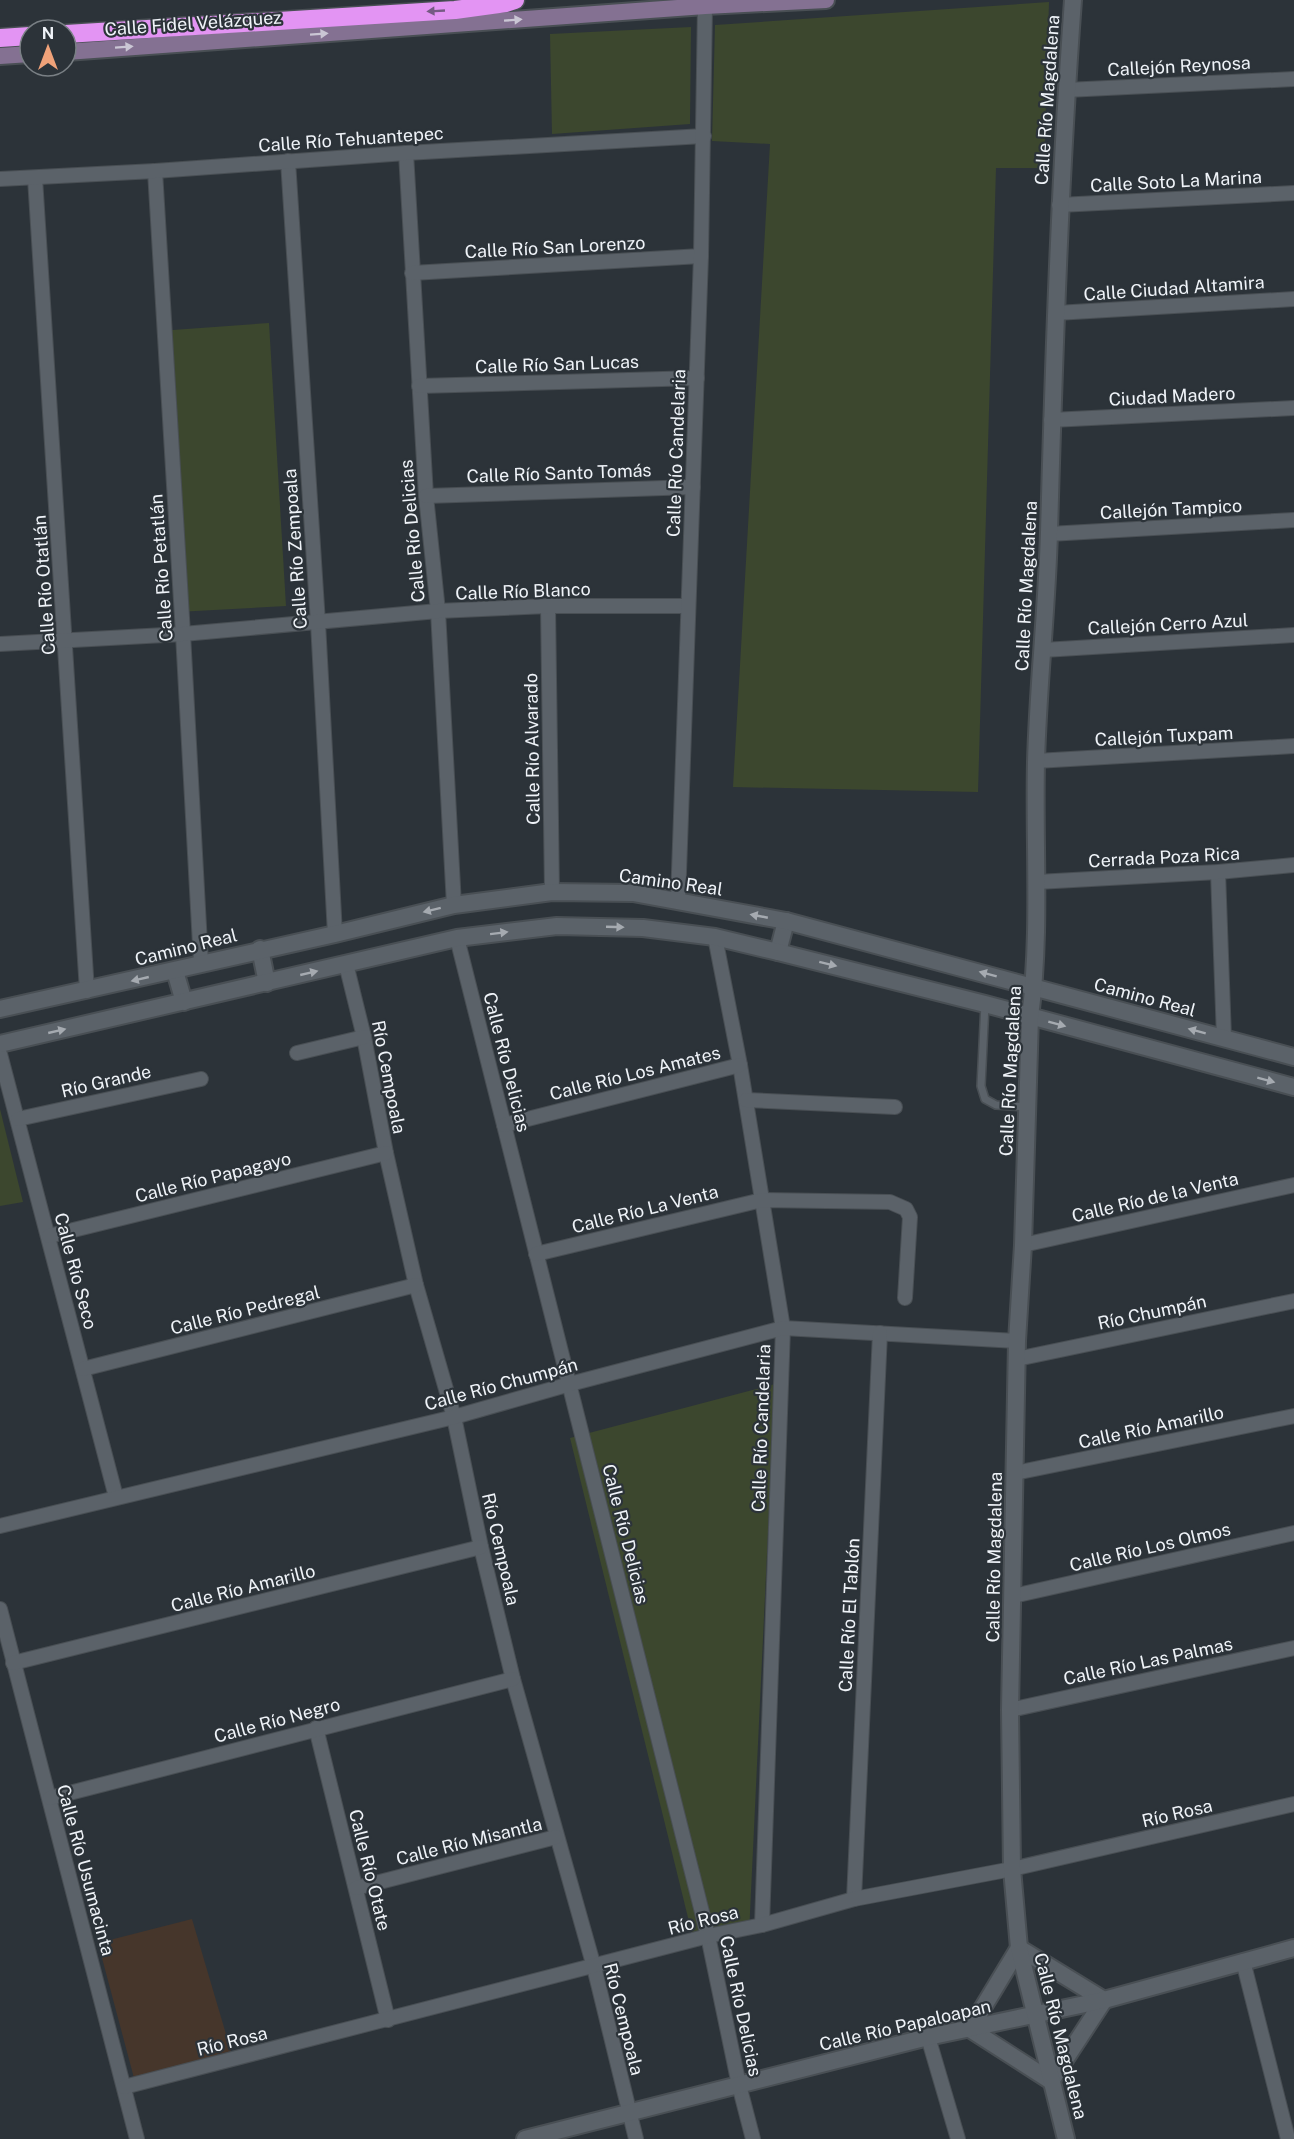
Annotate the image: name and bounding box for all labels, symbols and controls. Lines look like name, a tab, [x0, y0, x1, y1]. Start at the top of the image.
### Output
street label: Calle Fidel Velázquez	[104, 6, 282, 40]
one-way arrow	[427, 6, 446, 16]
street label: Calle Río Magdalena	[1031, 14, 1063, 186]
one-way arrow	[504, 15, 523, 25]
north arrow	[18, 18, 78, 78]
text: N	[42, 24, 54, 43]
one-way arrow	[309, 29, 328, 38]
one-way arrow	[115, 43, 134, 52]
street label: Callejón Reynosa	[1107, 52, 1251, 80]
street label: Calle Río Tehuantepec	[258, 122, 444, 156]
street label: Calle Soto La Marina	[1090, 166, 1262, 196]
street label: Calle Río San Lorenzo	[464, 232, 646, 262]
street label: Calle Ciudad Altamira	[1083, 271, 1265, 305]
street label: Calle Río San Lucas	[475, 351, 639, 377]
street label: Calle Río Candelaria	[663, 369, 689, 537]
street label: Ciudad Madero	[1108, 382, 1236, 410]
street label: Calle Río Delicias	[395, 459, 429, 603]
street label: Calle Río Santo Tomás	[466, 459, 652, 487]
street label: Calle Río Zempoala	[279, 468, 311, 630]
street label: Calle Río Petatlán	[145, 493, 177, 643]
street label: Callejón Tampico	[1099, 495, 1243, 523]
street label: Calle Río Magdalena	[1011, 500, 1041, 672]
street label: Calle Río Otatlán	[29, 514, 59, 656]
street label: Calle Río Blanco	[455, 578, 591, 604]
street label: Callejón Cerro Azul	[1087, 609, 1249, 639]
street label: Calle Río Alvarado	[520, 673, 544, 825]
street label: Callejón Tuxpam	[1094, 722, 1234, 750]
street label: Cerrada Poza Rica	[1088, 843, 1240, 871]
street label: Camino Real	[618, 864, 724, 900]
one-way arrow	[422, 906, 441, 916]
one-way arrow	[749, 911, 768, 920]
one-way arrow	[606, 923, 625, 932]
street label: Camino Real	[133, 924, 239, 970]
one-way arrow	[490, 928, 509, 938]
one-way arrow	[818, 960, 837, 970]
one-way arrow	[299, 968, 318, 978]
one-way arrow	[979, 969, 998, 979]
street label: Camino Real	[1092, 973, 1198, 1021]
one-way arrow	[130, 974, 149, 984]
street label: Calle Río Magdalena	[995, 985, 1025, 1157]
street label: Calle Río Delicias	[479, 990, 535, 1134]
street label: Río Cempoala	[368, 1019, 410, 1135]
one-way arrow	[1048, 1020, 1066, 1030]
one-way arrow	[48, 1026, 67, 1035]
one-way arrow	[1188, 1026, 1206, 1035]
street label: Calle Río Los Amates	[547, 1042, 723, 1104]
street label: Río Grande	[59, 1060, 153, 1102]
one-way arrow	[1257, 1076, 1275, 1085]
street label: Calle Río Papagayo	[133, 1147, 293, 1207]
street label: Calle Río de la Venta	[1070, 1168, 1240, 1226]
street label: Calle Río La Venta	[570, 1181, 720, 1237]
street label: Calle Río Seco	[50, 1210, 102, 1332]
street label: Calle Río Pedregal	[168, 1281, 322, 1339]
street label: Río Chumpán	[1096, 1290, 1208, 1334]
street label: Calle Río Candelaria	[748, 1344, 774, 1512]
street label: Calle Río Chumpán	[422, 1353, 580, 1415]
street label: Calle Río Amarillo	[1076, 1401, 1226, 1453]
street label: Calle Río Delicias	[598, 1462, 654, 1606]
street label: Calle Río Magdalena	[982, 1472, 1006, 1642]
street label: Río Cempoala	[478, 1491, 524, 1607]
street label: Calle Río Los Olmos	[1067, 1518, 1233, 1576]
street label: Calle Río El Tablón	[834, 1537, 864, 1693]
street label: Calle Río Amarillo	[169, 1560, 317, 1616]
street label: Calle Río Las Palmas	[1062, 1633, 1234, 1689]
street label: Calle Río Negro	[212, 1693, 342, 1747]
street label: Calle Río Usumacinta	[53, 1782, 119, 1958]
street label: Río Rosa	[1140, 1795, 1214, 1831]
street label: Calle Río Otate	[345, 1807, 395, 1933]
street label: Calle Río Misantla	[394, 1813, 544, 1869]
street label: Río Rosa	[666, 1901, 740, 1939]
street label: Calle Río Delicias	[716, 1934, 766, 2078]
street label: Calle Río Magdalena	[1030, 1951, 1092, 2121]
street label: Río Cempoala	[600, 1961, 648, 2077]
street label: Calle Río Papaloapan	[817, 1995, 993, 2055]
street label: Río Rosa	[195, 2022, 269, 2060]

